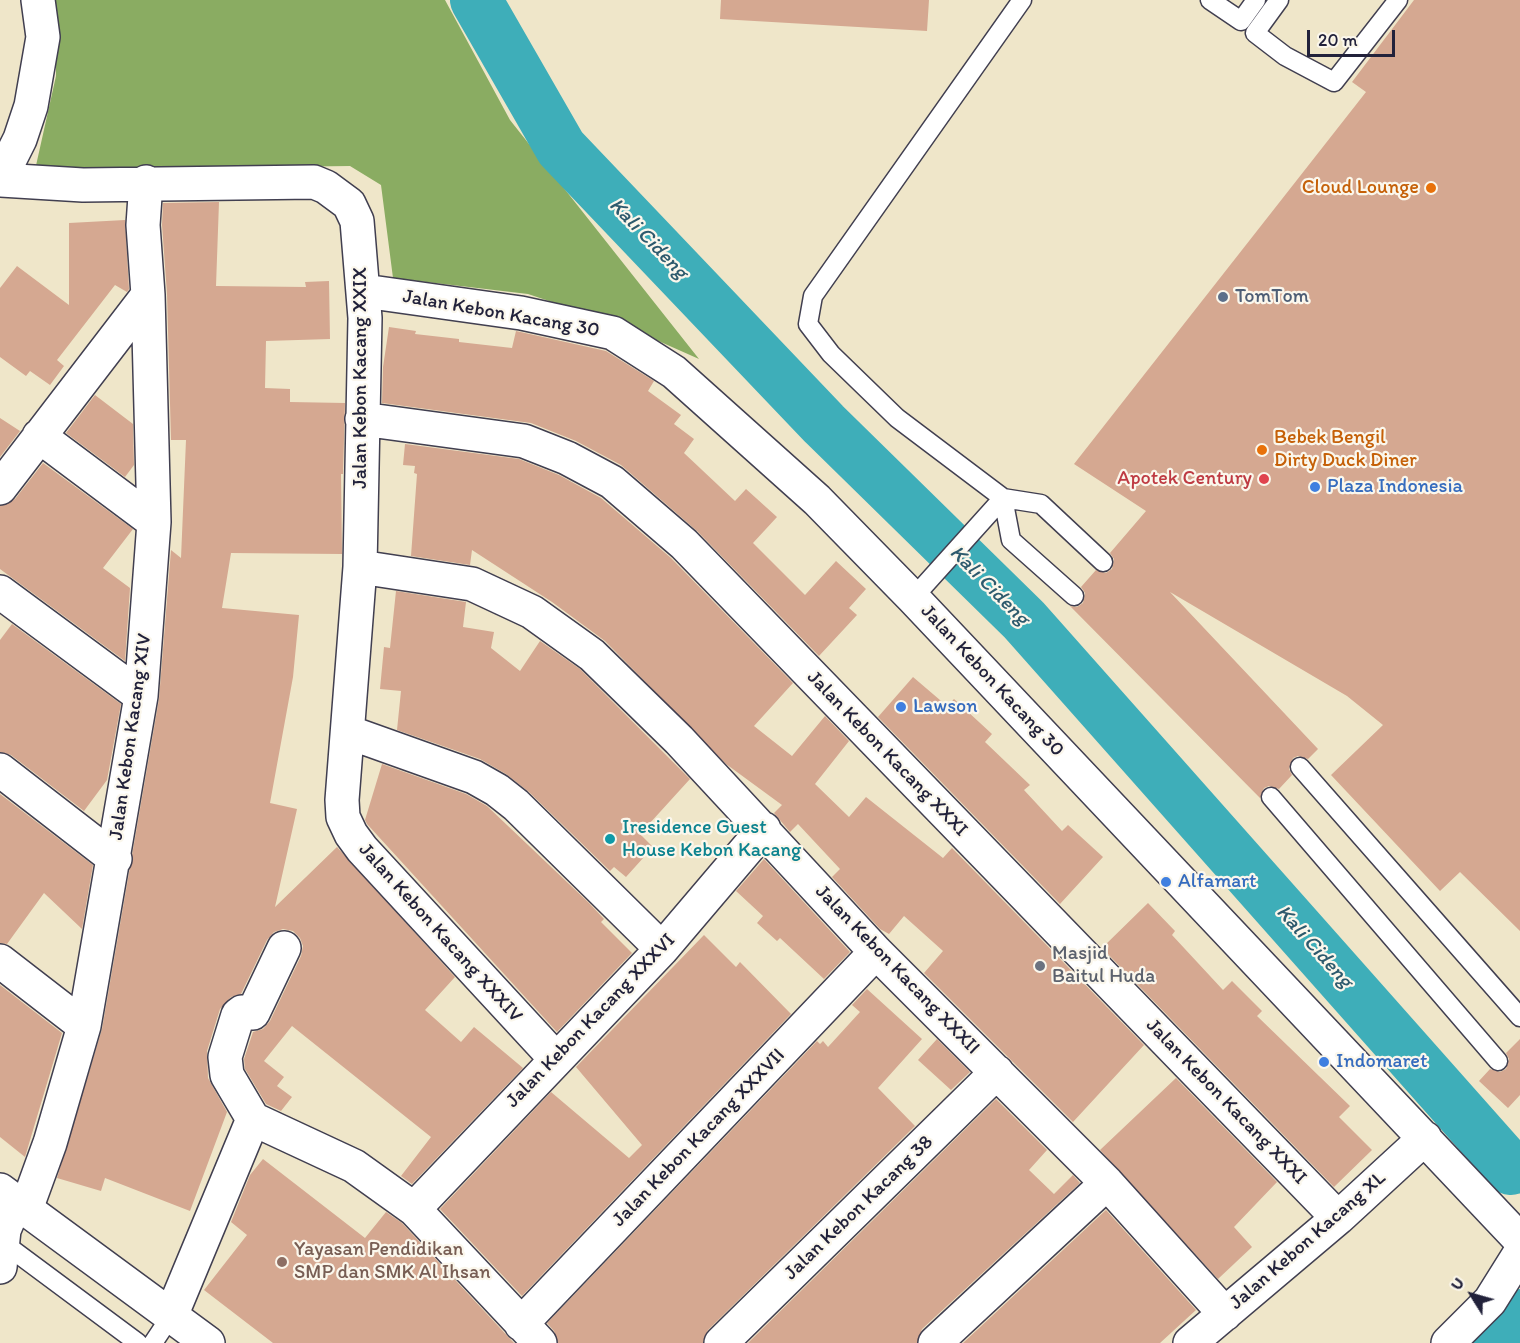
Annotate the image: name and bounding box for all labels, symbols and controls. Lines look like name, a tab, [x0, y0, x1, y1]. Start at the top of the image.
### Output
scale bar	[1310, 18, 1398, 56]
text: 20 m	[1318, 29, 1358, 51]
place label: Cloud Lounge	[1302, 176, 1419, 200]
marker: Cloud Lounge	[1424, 181, 1438, 195]
water label: Kali Cideng	[603, 193, 693, 285]
street label: Jalan Kebon Kacang XXIX	[349, 267, 373, 489]
street label: Jalan Kebon Kacang 30	[401, 285, 601, 343]
place label: TomTom	[1235, 285, 1309, 309]
marker: TomTom	[1216, 290, 1230, 304]
place label: Bebek Bengil Dirty Duck Diner	[1274, 426, 1417, 473]
marker: Bebek Bengil Dirty Duck Diner	[1255, 443, 1269, 457]
place label: Apotek Century	[1117, 467, 1252, 491]
marker: Apotek Century	[1257, 472, 1271, 486]
place label: Plaza Indonesia	[1327, 475, 1463, 499]
marker: Plaza Indonesia	[1308, 480, 1322, 494]
water label: Kali Cideng	[944, 541, 1034, 631]
street label: Jalan Kebon Kacang 30	[915, 600, 1069, 762]
street label: Jalan Kebon Kacang XIV	[105, 632, 157, 842]
street label: Jalan Kebon Kacang XXXI	[801, 666, 973, 842]
place label: Lawson	[913, 695, 978, 719]
marker: Lawson	[894, 700, 908, 714]
place label: Iresidence Guest House Kebon Kacang	[622, 816, 801, 863]
marker: Iresidence Guest House Kebon Kacang	[603, 832, 617, 846]
street label: Jalan Kebon Kacang XXXIV	[353, 838, 527, 1028]
place label: Alfamart	[1178, 870, 1257, 894]
marker: Alfamart	[1159, 875, 1173, 889]
street label: Jalan Kebon Kacang XXXII	[810, 880, 984, 1060]
water label: Kali Cideng	[1270, 900, 1358, 994]
street label: Jalan Kebon Kacang XXXVI	[501, 929, 681, 1113]
place label: Masjid Baitul Huda	[1052, 942, 1155, 989]
marker: Masjid Baitul Huda	[1033, 959, 1047, 973]
street label: Jalan Kebon Kacang XXXI	[1140, 1014, 1312, 1190]
street label: Jalan Kebon Kacang XXXVII	[608, 1044, 790, 1232]
place label: Indomaret	[1336, 1050, 1427, 1074]
marker: Indomaret	[1317, 1055, 1331, 1069]
street label: Jalan Kebon Kacang 38	[779, 1131, 939, 1285]
street label: Jalan Kebon Kacang XL	[1225, 1167, 1391, 1315]
place label: Yayasan Pendidikan SMP dan SMK Al Ihsan	[294, 1238, 491, 1285]
marker: Yayasan Pendidikan SMP dan SMK Al Ihsan	[275, 1255, 289, 1269]
north arrow	[1442, 1265, 1502, 1325]
text: U	[1446, 1274, 1468, 1294]

